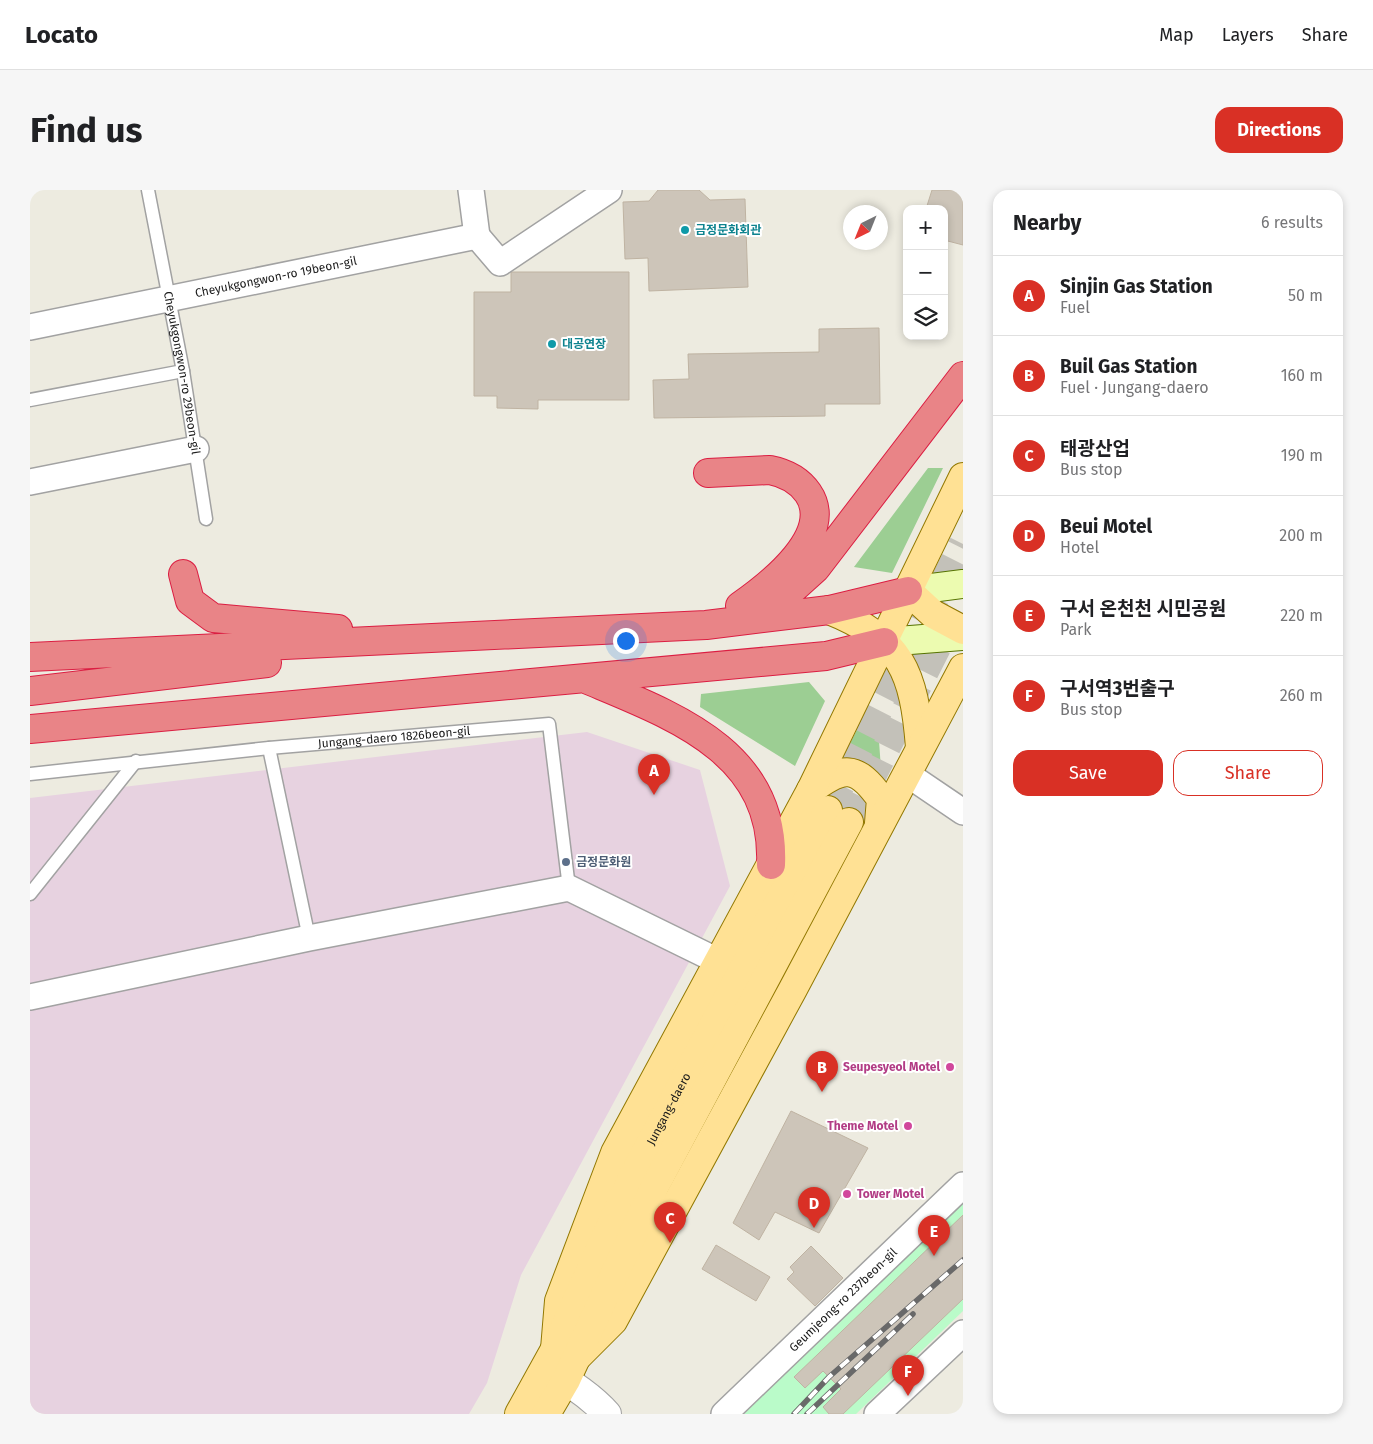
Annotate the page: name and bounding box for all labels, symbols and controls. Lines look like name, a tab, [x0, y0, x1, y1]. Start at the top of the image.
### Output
text: Locato	[25, 21, 98, 49]
text: Map	[1159, 24, 1194, 46]
text: Layers	[1222, 24, 1274, 46]
text: Share	[1302, 24, 1348, 46]
button: Directions	[1215, 107, 1343, 153]
text: Find us	[30, 109, 142, 151]
north arrow	[843, 205, 888, 250]
map controls	[903, 205, 948, 340]
button: +	[903, 205, 948, 250]
text: Nearby	[1013, 210, 1081, 236]
text: 6 results	[1261, 213, 1323, 232]
place label: 금정문화회관	[695, 223, 761, 237]
marker: 금정문화회관	[679, 224, 691, 236]
button: −	[903, 250, 948, 295]
street label: Cheyukgongwon-ro 19beon-gil	[194, 254, 359, 300]
text: Sinjin Gas Station	[1060, 275, 1213, 298]
text: A	[1024, 286, 1034, 305]
text: 50 m	[1288, 286, 1323, 305]
street label: Cheyukgongwon-ro 29beon-gil	[161, 290, 203, 456]
button: layers	[903, 295, 948, 340]
text: Fuel	[1060, 298, 1090, 317]
place label: 대공연장	[562, 337, 606, 351]
marker: 대공연장	[546, 338, 558, 350]
text: Buil Gas Station	[1060, 355, 1197, 378]
text: B	[1024, 366, 1034, 385]
text: 160 m	[1281, 366, 1323, 385]
text: Fuel · Jungang-daero	[1060, 378, 1209, 397]
text: 태광산업	[1060, 437, 1130, 460]
text: C	[1024, 446, 1034, 465]
text: 190 m	[1281, 446, 1323, 465]
text: Bus stop	[1060, 460, 1123, 479]
text: Beui Motel	[1060, 515, 1152, 538]
text: D	[1024, 526, 1034, 545]
text: 200 m	[1279, 526, 1323, 545]
text: Hotel	[1060, 538, 1099, 557]
text: 구서 온천천 시민공원	[1060, 597, 1226, 620]
text: E	[1025, 606, 1033, 625]
text: 220 m	[1280, 606, 1323, 625]
text: Park	[1060, 620, 1092, 639]
your location	[613, 628, 639, 654]
text: 구서역3번출구	[1060, 677, 1175, 700]
text: F	[1025, 686, 1033, 705]
text: 260 m	[1280, 686, 1323, 705]
text: Bus stop	[1060, 700, 1123, 719]
street label: Jungang-daero 1826beon-gil	[317, 724, 471, 751]
button: Save	[1013, 750, 1163, 796]
button: Share	[1173, 750, 1323, 796]
pin: A	[638, 754, 670, 795]
place label: 금정문화원	[576, 855, 631, 869]
marker: 금정문화원	[560, 856, 572, 868]
pin: B	[806, 1051, 838, 1092]
place label: Seupesyeol Motel	[843, 1060, 940, 1074]
marker: Seupesyeol Motel	[944, 1061, 956, 1073]
street label: Jungang-daero	[644, 1070, 694, 1148]
place label: Theme Motel	[827, 1119, 898, 1133]
marker: Theme Motel	[902, 1120, 914, 1132]
pin: D	[798, 1187, 830, 1228]
place label: Tower Motel	[857, 1187, 925, 1201]
marker: Tower Motel	[841, 1188, 853, 1200]
pin: C	[654, 1202, 686, 1243]
pin: E	[918, 1215, 950, 1256]
street label: Geumjeong-ro 237beon-gil	[786, 1245, 900, 1355]
pin: F	[892, 1355, 924, 1396]

